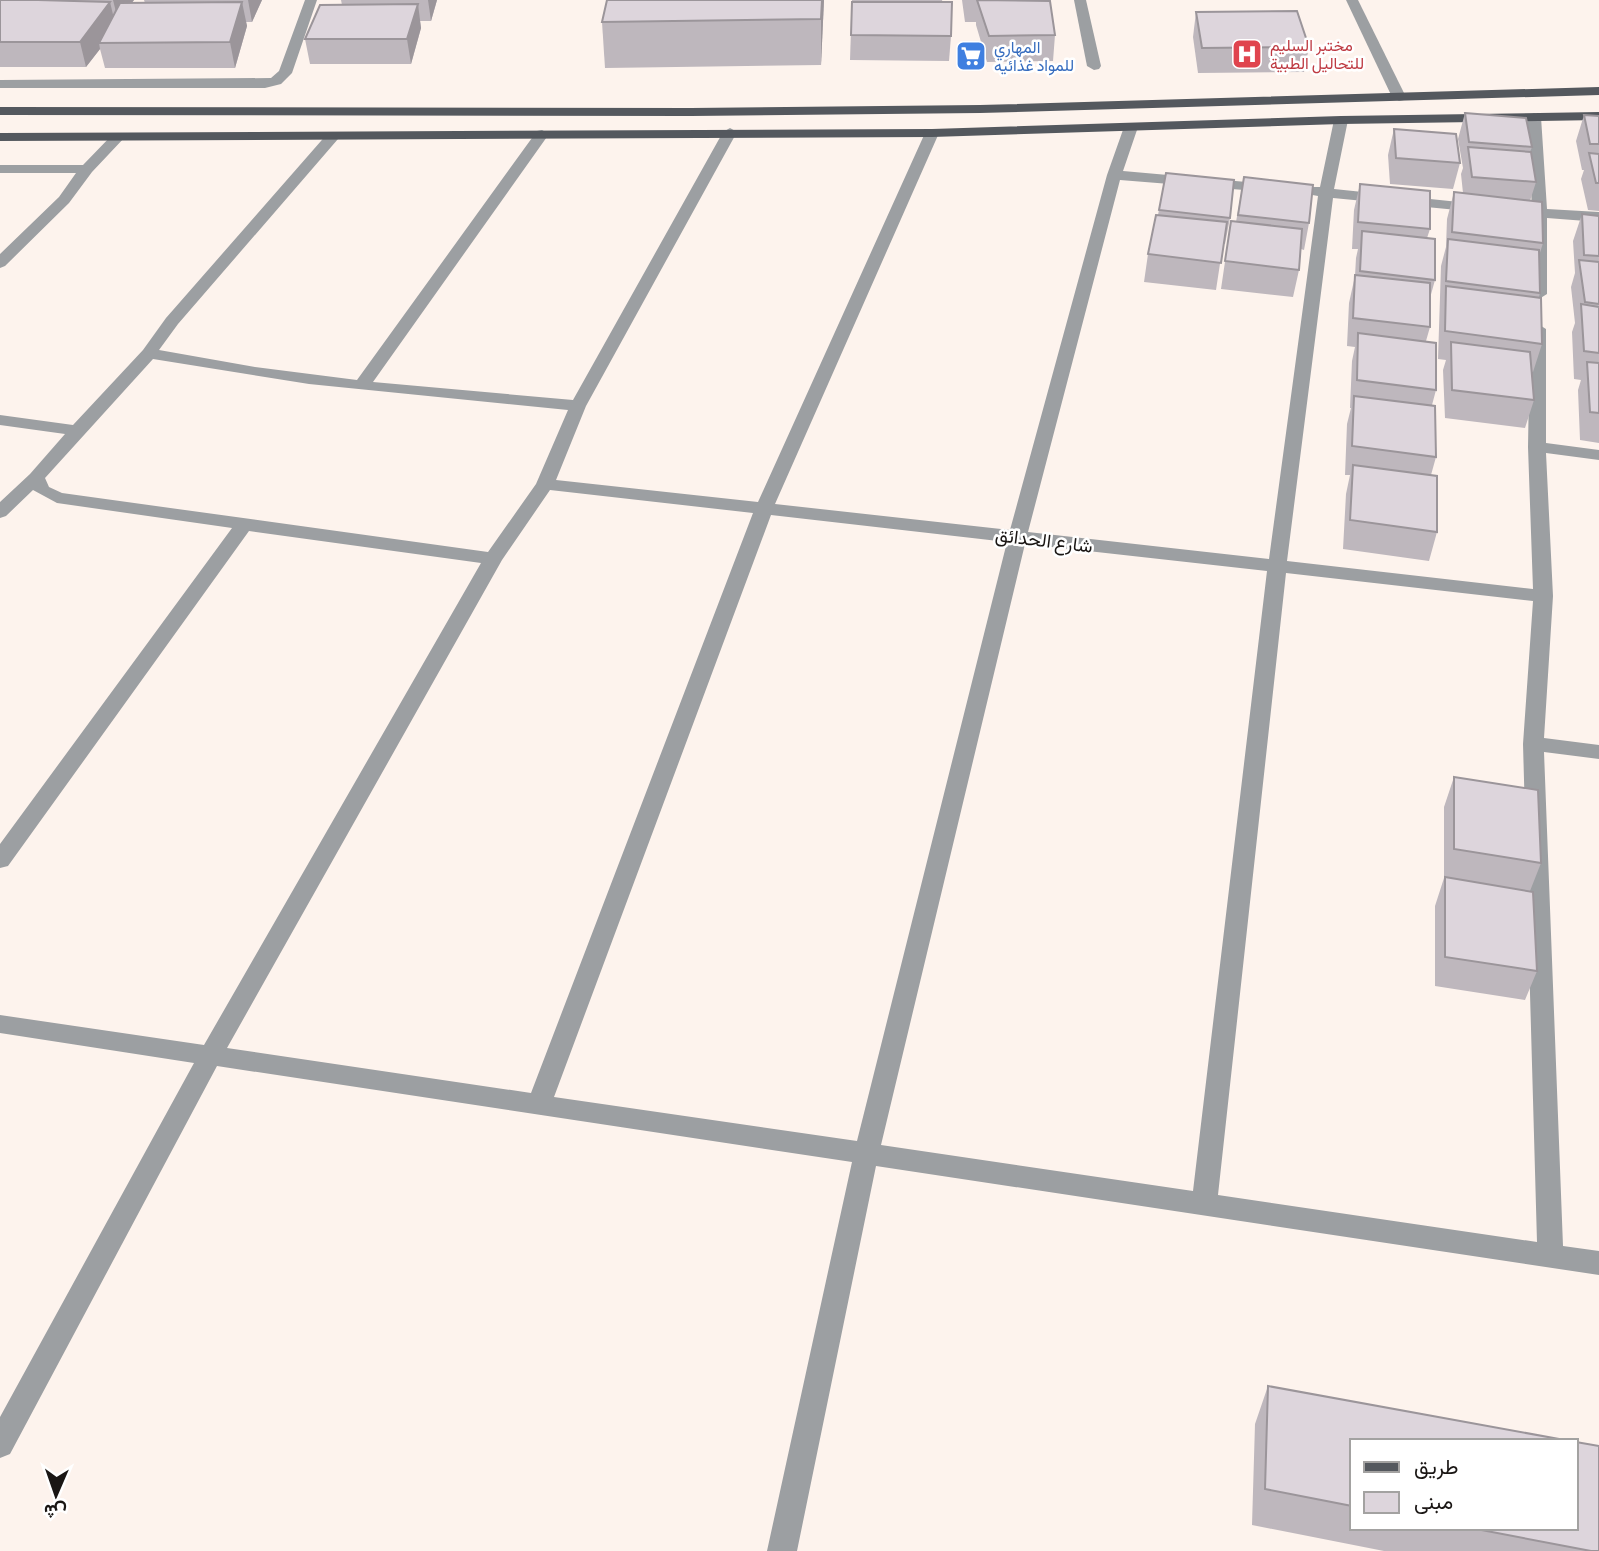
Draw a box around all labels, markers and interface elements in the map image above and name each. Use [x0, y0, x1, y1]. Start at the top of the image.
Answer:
place label: مختبر السليم للتحاليل الطبية [1270, 35, 1364, 74]
place label: المهاري للمواد غذائيه [994, 37, 1074, 76]
hospital icon: مختبر السليم للتحاليل الطبية [1230, 37, 1264, 71]
supermarket icon: المهاري للمواد غذائيه [954, 39, 988, 73]
street label: شارع الحدائق [994, 522, 1094, 559]
legend [1350, 1439, 1578, 1530]
text: طريق [1414, 1453, 1459, 1480]
north arrow [21, 1460, 91, 1530]
text: مبنى [1414, 1488, 1453, 1514]
text: ش [43, 1500, 67, 1524]

